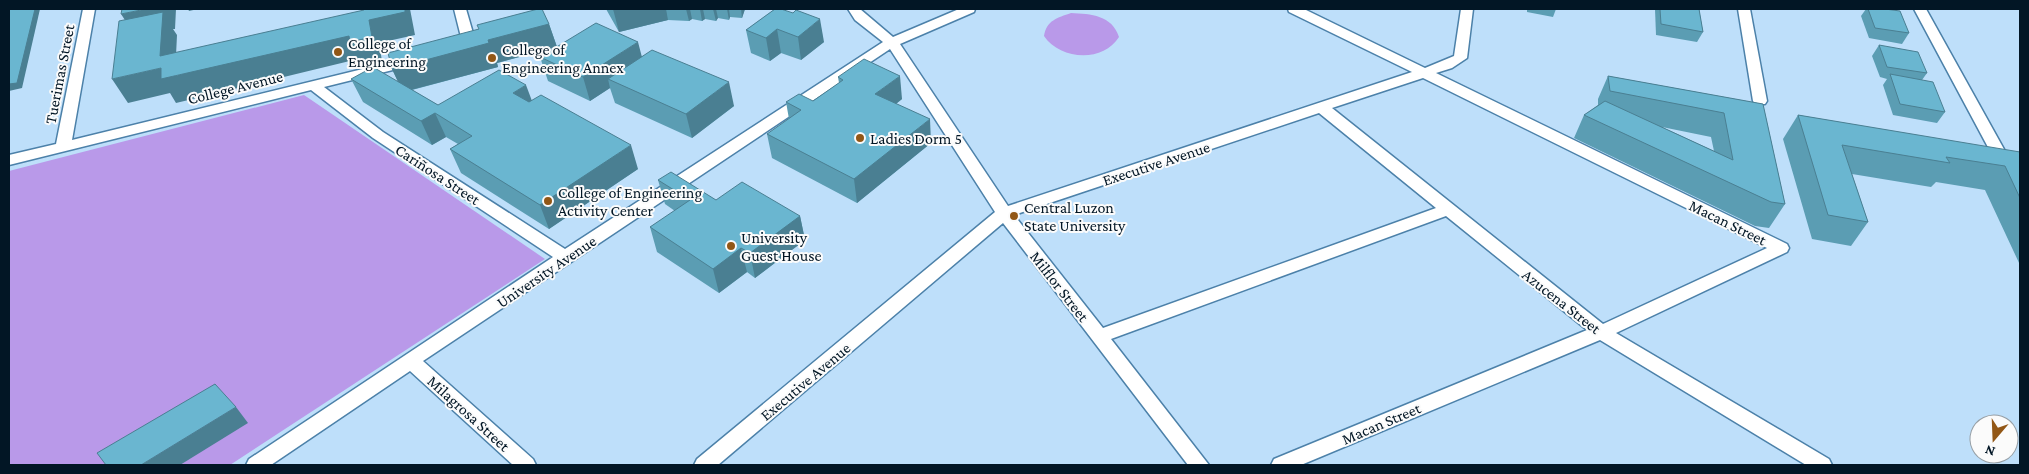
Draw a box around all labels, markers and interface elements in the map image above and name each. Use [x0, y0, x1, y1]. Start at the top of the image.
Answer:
street label: Tuerimas Street [42, 22, 78, 125]
place label: College of Engineering [348, 35, 426, 71]
place label: College of Engineering Annex [502, 41, 624, 77]
marker: College of Engineering [332, 46, 344, 58]
marker: College of Engineering Annex [486, 52, 498, 64]
street label: College Avenue [186, 67, 285, 109]
place label: Ladies Dorm 5 [870, 130, 962, 147]
marker: Ladies Dorm 5 [854, 132, 866, 144]
street label: Executive Avenue [1100, 138, 1212, 189]
street label: Cariñosa Street [392, 141, 484, 208]
place label: College of Engineering Activity Center [558, 184, 702, 220]
marker: College of Engineering Activity Center [542, 195, 554, 207]
street label: Macan Street [1686, 196, 1770, 249]
place label: Central Luzon State University [1024, 199, 1126, 235]
marker: Central Luzon State University [1008, 210, 1020, 222]
place label: University Guest House [741, 229, 821, 264]
street label: University Avenue [493, 232, 600, 312]
marker: University Guest House [725, 240, 737, 252]
street label: Milflor Street [1027, 248, 1093, 325]
street label: Azucena Street [1519, 266, 1605, 338]
street label: Executive Avenue [757, 339, 854, 424]
street label: Milagrosa Street [424, 372, 514, 456]
street label: Macan Street [1339, 399, 1424, 448]
north arrow [1969, 414, 2019, 464]
text: N [1982, 442, 1997, 460]

